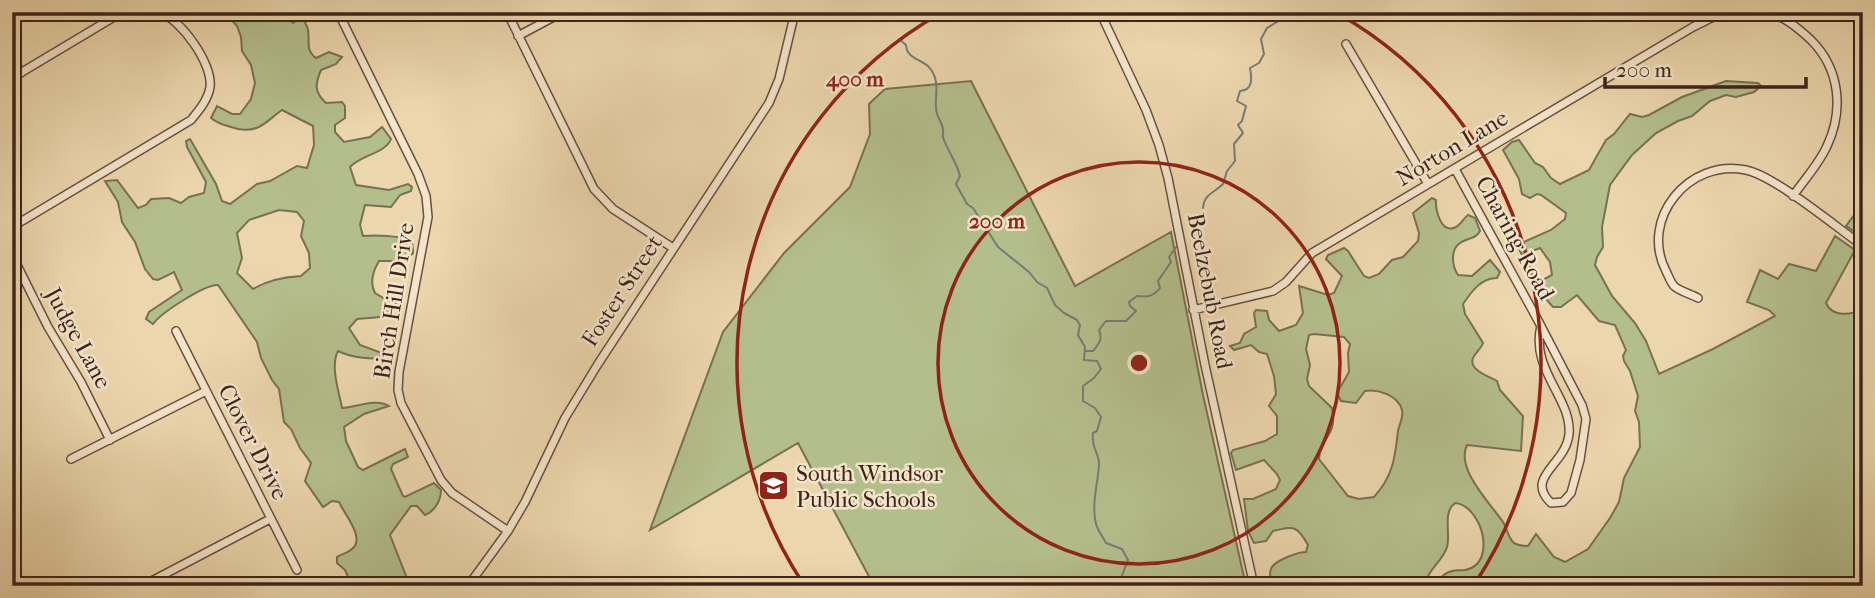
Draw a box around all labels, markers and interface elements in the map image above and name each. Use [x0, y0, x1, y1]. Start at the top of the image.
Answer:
scale bar [1605, 46, 1807, 90]
text: 200 m [1616, 58, 1672, 82]
text: 400 m [825, 67, 884, 92]
street label: Norton Lane [1391, 104, 1513, 192]
street label: Charing Road [1470, 171, 1560, 305]
text: 200 m [969, 209, 1026, 233]
street label: Beelzebub Road [1182, 211, 1238, 372]
street label: Birch Hill Drive [368, 221, 420, 381]
street label: Foster Street [576, 230, 668, 352]
street label: Judge Lane [38, 281, 117, 393]
centre of rings [1127, 351, 1151, 375]
street label: Clover Drive [212, 380, 294, 504]
place label: South Windsor Public Schools [796, 460, 943, 513]
school or university icon: South Windsor Public Schools [756, 469, 790, 503]

